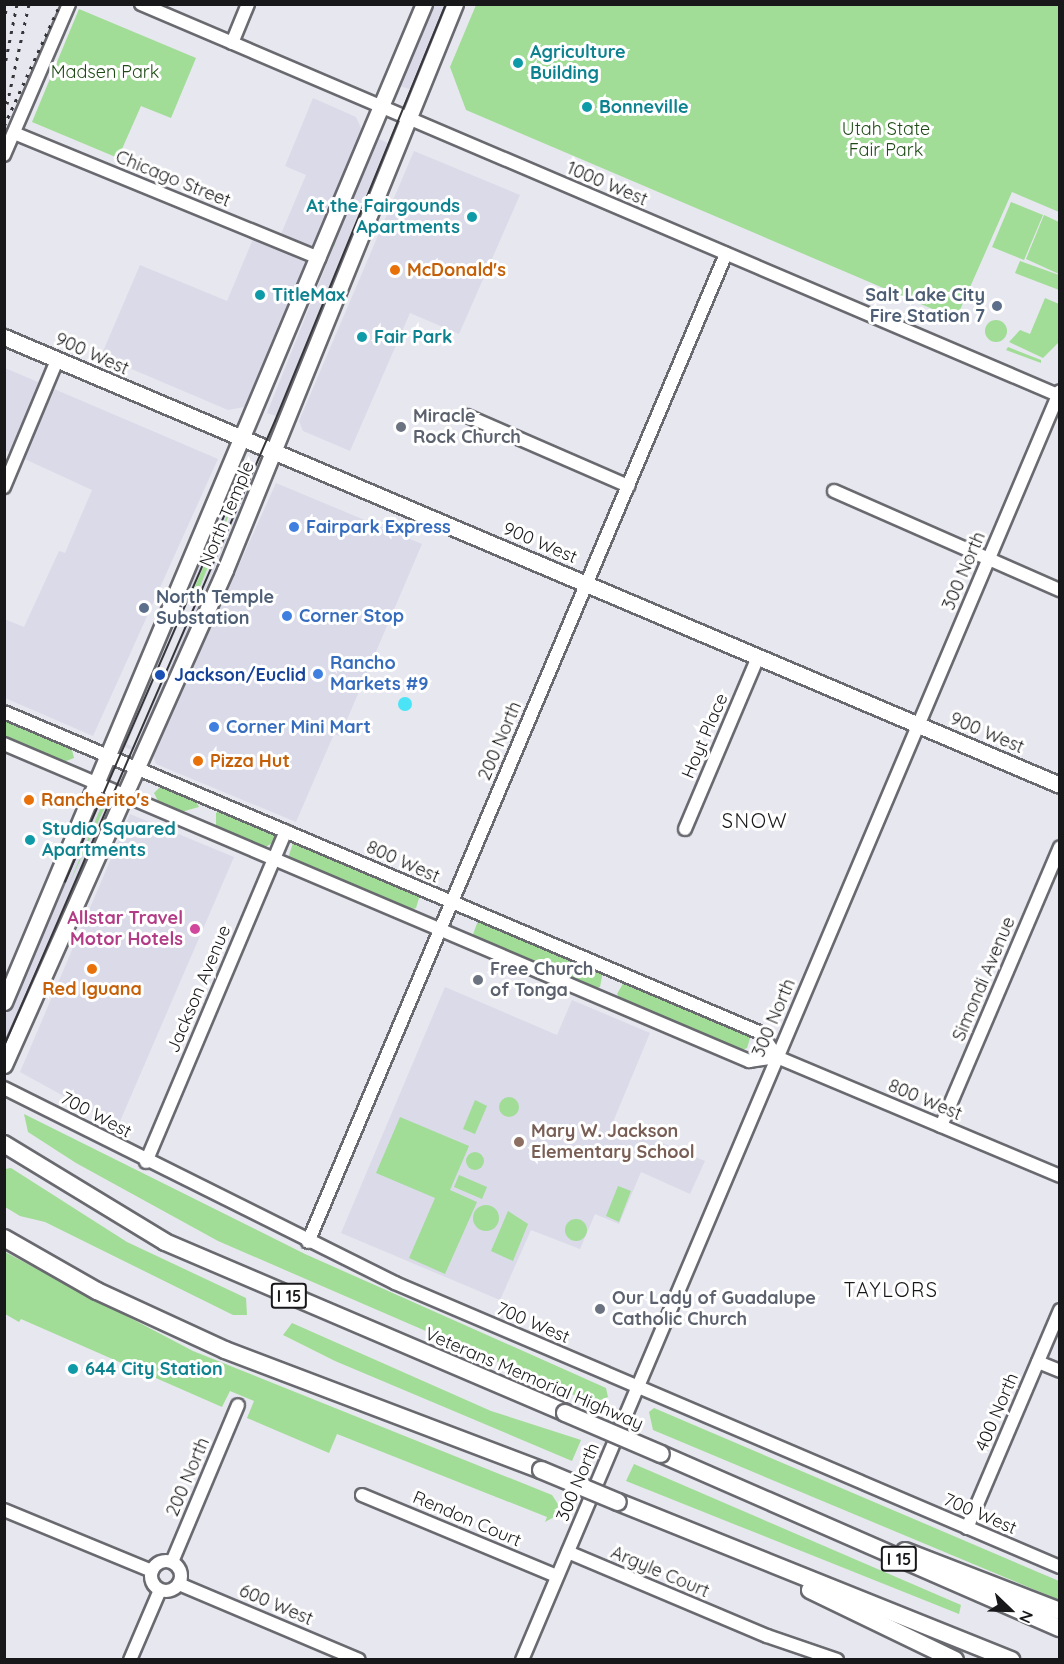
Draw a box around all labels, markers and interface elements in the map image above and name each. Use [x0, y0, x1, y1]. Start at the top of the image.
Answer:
place label: Agriculture Building [530, 42, 626, 84]
marker: Agriculture Building [511, 56, 525, 70]
park label: Madsen Park [51, 61, 159, 83]
place label: Bonneville [599, 96, 689, 118]
marker: Bonneville [580, 100, 594, 114]
park label: Utah State Fair Park [842, 119, 930, 162]
street label: Chicago Street [112, 146, 234, 212]
street label: 1000 West [563, 157, 651, 211]
place label: At the Fairgounds Apartments [306, 196, 460, 238]
marker: At the Fairgounds Apartments [465, 210, 479, 224]
place label: McDonald's [407, 259, 506, 281]
marker: McDonald's [388, 263, 402, 277]
place label: TitleMax [272, 284, 345, 306]
place label: Salt Lake City Fire Station 7 [865, 285, 985, 328]
marker: TitleMax [253, 288, 267, 302]
marker: Salt Lake City Fire Station 7 [990, 299, 1004, 313]
place label: Fair Park [374, 326, 452, 348]
street label: 900 West [52, 328, 132, 380]
marker: Fair Park [355, 330, 369, 344]
place label: Miracle Rock Church [413, 406, 521, 448]
marker: Miracle Rock Church [394, 420, 408, 434]
street label: North Temple [195, 458, 259, 570]
place label: Fairpark Express [306, 516, 451, 538]
street label: 900 West [500, 518, 580, 568]
marker: Fairpark Express [287, 520, 301, 534]
street label: 300 North [938, 529, 990, 613]
place label: North Temple Substation [156, 587, 274, 630]
marker: North Temple Substation [137, 601, 151, 615]
place label: Corner Stop [299, 605, 404, 627]
marker: Corner Stop [280, 609, 294, 623]
place label: Rancho Markets #9 [330, 653, 428, 696]
place label: Jackson/Euclid [174, 664, 306, 686]
marker: Jackson/Euclid [151, 666, 169, 684]
marker: Rancho Markets #9 [311, 667, 325, 681]
street label: Hoyt Place [677, 690, 733, 782]
street label: 200 North [474, 698, 526, 784]
street label: 900 West [947, 708, 1027, 758]
place label: Corner Mini Mart [226, 716, 371, 738]
marker: Corner Mini Mart [207, 720, 221, 734]
place label: Pizza Hut [210, 750, 290, 772]
marker: Pizza Hut [191, 754, 205, 768]
place label: Rancherito's [41, 789, 149, 811]
marker: Rancherito's [22, 793, 36, 807]
district label: SNOW [722, 808, 788, 832]
place label: Studio Squared Apartments [42, 819, 176, 862]
marker: Studio Squared Apartments [23, 833, 37, 847]
street label: 800 West [363, 836, 443, 888]
place label: Allstar Travel Motor Hotels [67, 908, 183, 950]
street label: Simondi Avenue [948, 914, 1020, 1044]
street label: Jackson Avenue [162, 922, 236, 1056]
marker: Allstar Travel Motor Hotels [188, 922, 202, 936]
place label: Free Church of Tonga [490, 959, 593, 1002]
marker: Red Iguana [85, 962, 99, 976]
marker: Free Church of Tonga [471, 973, 485, 987]
street label: 300 North [748, 976, 800, 1060]
place label: Red Iguana [42, 978, 142, 1000]
street label: 800 West [885, 1075, 965, 1125]
street label: 700 West [57, 1087, 135, 1143]
place label: Mary W. Jackson Elementary School [531, 1121, 695, 1164]
marker: Mary W. Jackson Elementary School [512, 1135, 526, 1149]
district label: TAYLORS [843, 1277, 939, 1301]
road number: I 15 [270, 1283, 308, 1309]
place label: Our Lady of Guadalupe Catholic Church [612, 1288, 816, 1330]
street label: 700 West [493, 1298, 573, 1348]
marker: Our Lady of Guadalupe Catholic Church [593, 1302, 607, 1316]
street label: Veterans Memorial Highway [421, 1323, 647, 1435]
place label: 644 City Station [85, 1358, 223, 1380]
marker: 644 City Station [66, 1362, 80, 1376]
street label: 400 North [971, 1370, 1023, 1454]
street label: 200 North [162, 1434, 214, 1520]
street label: 300 North [552, 1440, 604, 1524]
street label: Rendon Court [410, 1486, 524, 1552]
street label: 700 West [940, 1489, 1020, 1539]
street label: Argyle Court [608, 1542, 712, 1602]
road number: I 15 [880, 1546, 918, 1572]
street label: 600 West [236, 1580, 316, 1630]
north arrow [980, 1580, 1040, 1640]
text: N [1015, 1608, 1038, 1626]

